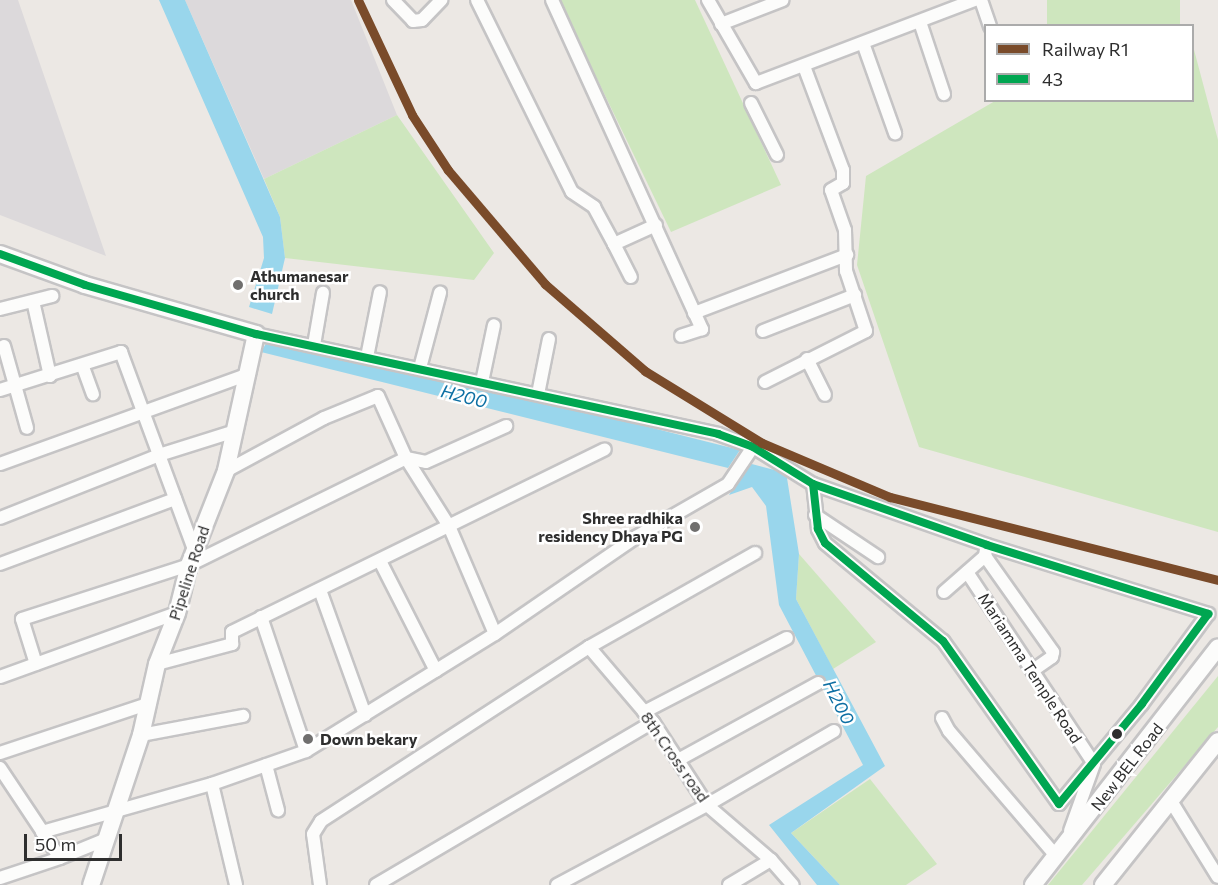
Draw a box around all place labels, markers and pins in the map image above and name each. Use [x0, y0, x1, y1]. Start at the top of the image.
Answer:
place label: Athumanesar church [250, 266, 349, 304]
marker: Athumanesar church [231, 278, 245, 292]
place label: Shree radhika residency Dhaya PG [538, 508, 683, 546]
marker: Shree radhika residency Dhaya PG [688, 520, 702, 534]
unlabelled marker [1111, 728, 1123, 740]
place label: Down bekary [320, 729, 417, 749]
marker: Down bekary [301, 732, 315, 746]

